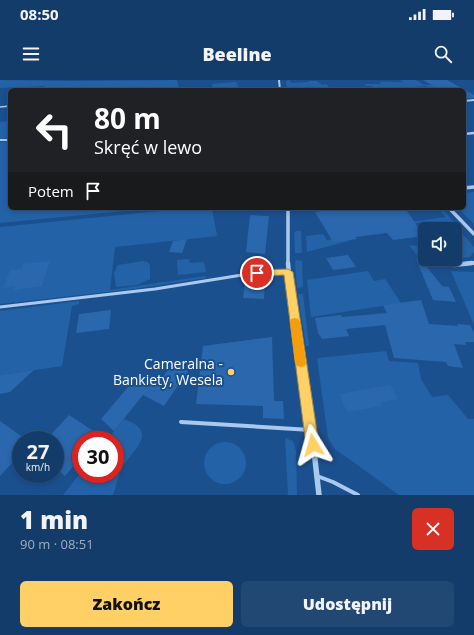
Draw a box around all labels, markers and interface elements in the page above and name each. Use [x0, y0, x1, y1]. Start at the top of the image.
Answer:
text: 08:50 [20, 4, 59, 24]
text: Beeline [202, 42, 272, 66]
icon: menu [20, 43, 42, 65]
icon: search [432, 43, 454, 65]
text: 80 m [94, 99, 161, 137]
icon: left [28, 104, 80, 156]
text: Skręć w lewo [94, 135, 202, 159]
icon: arrive [82, 180, 104, 202]
text: Potem [28, 181, 74, 201]
map controls [418, 222, 462, 266]
button: sound [418, 222, 462, 266]
pin [240, 256, 274, 290]
icon: arrive [246, 262, 268, 284]
place label: Cameralna - Bankiety, Wesela [113, 354, 223, 389]
marker: Cameralna - Bankiety, Wesela [226, 367, 236, 377]
position arrow [292, 424, 334, 466]
speed limit sign: 30 [72, 431, 124, 483]
text: 27 [27, 438, 49, 465]
text: km/h [26, 460, 50, 474]
text: 1 min [20, 503, 88, 536]
button: close [412, 508, 454, 550]
text: 90 m · 08:51 [20, 535, 94, 553]
button: Zakończ [20, 581, 233, 627]
button: Udostępnij [241, 581, 454, 627]

